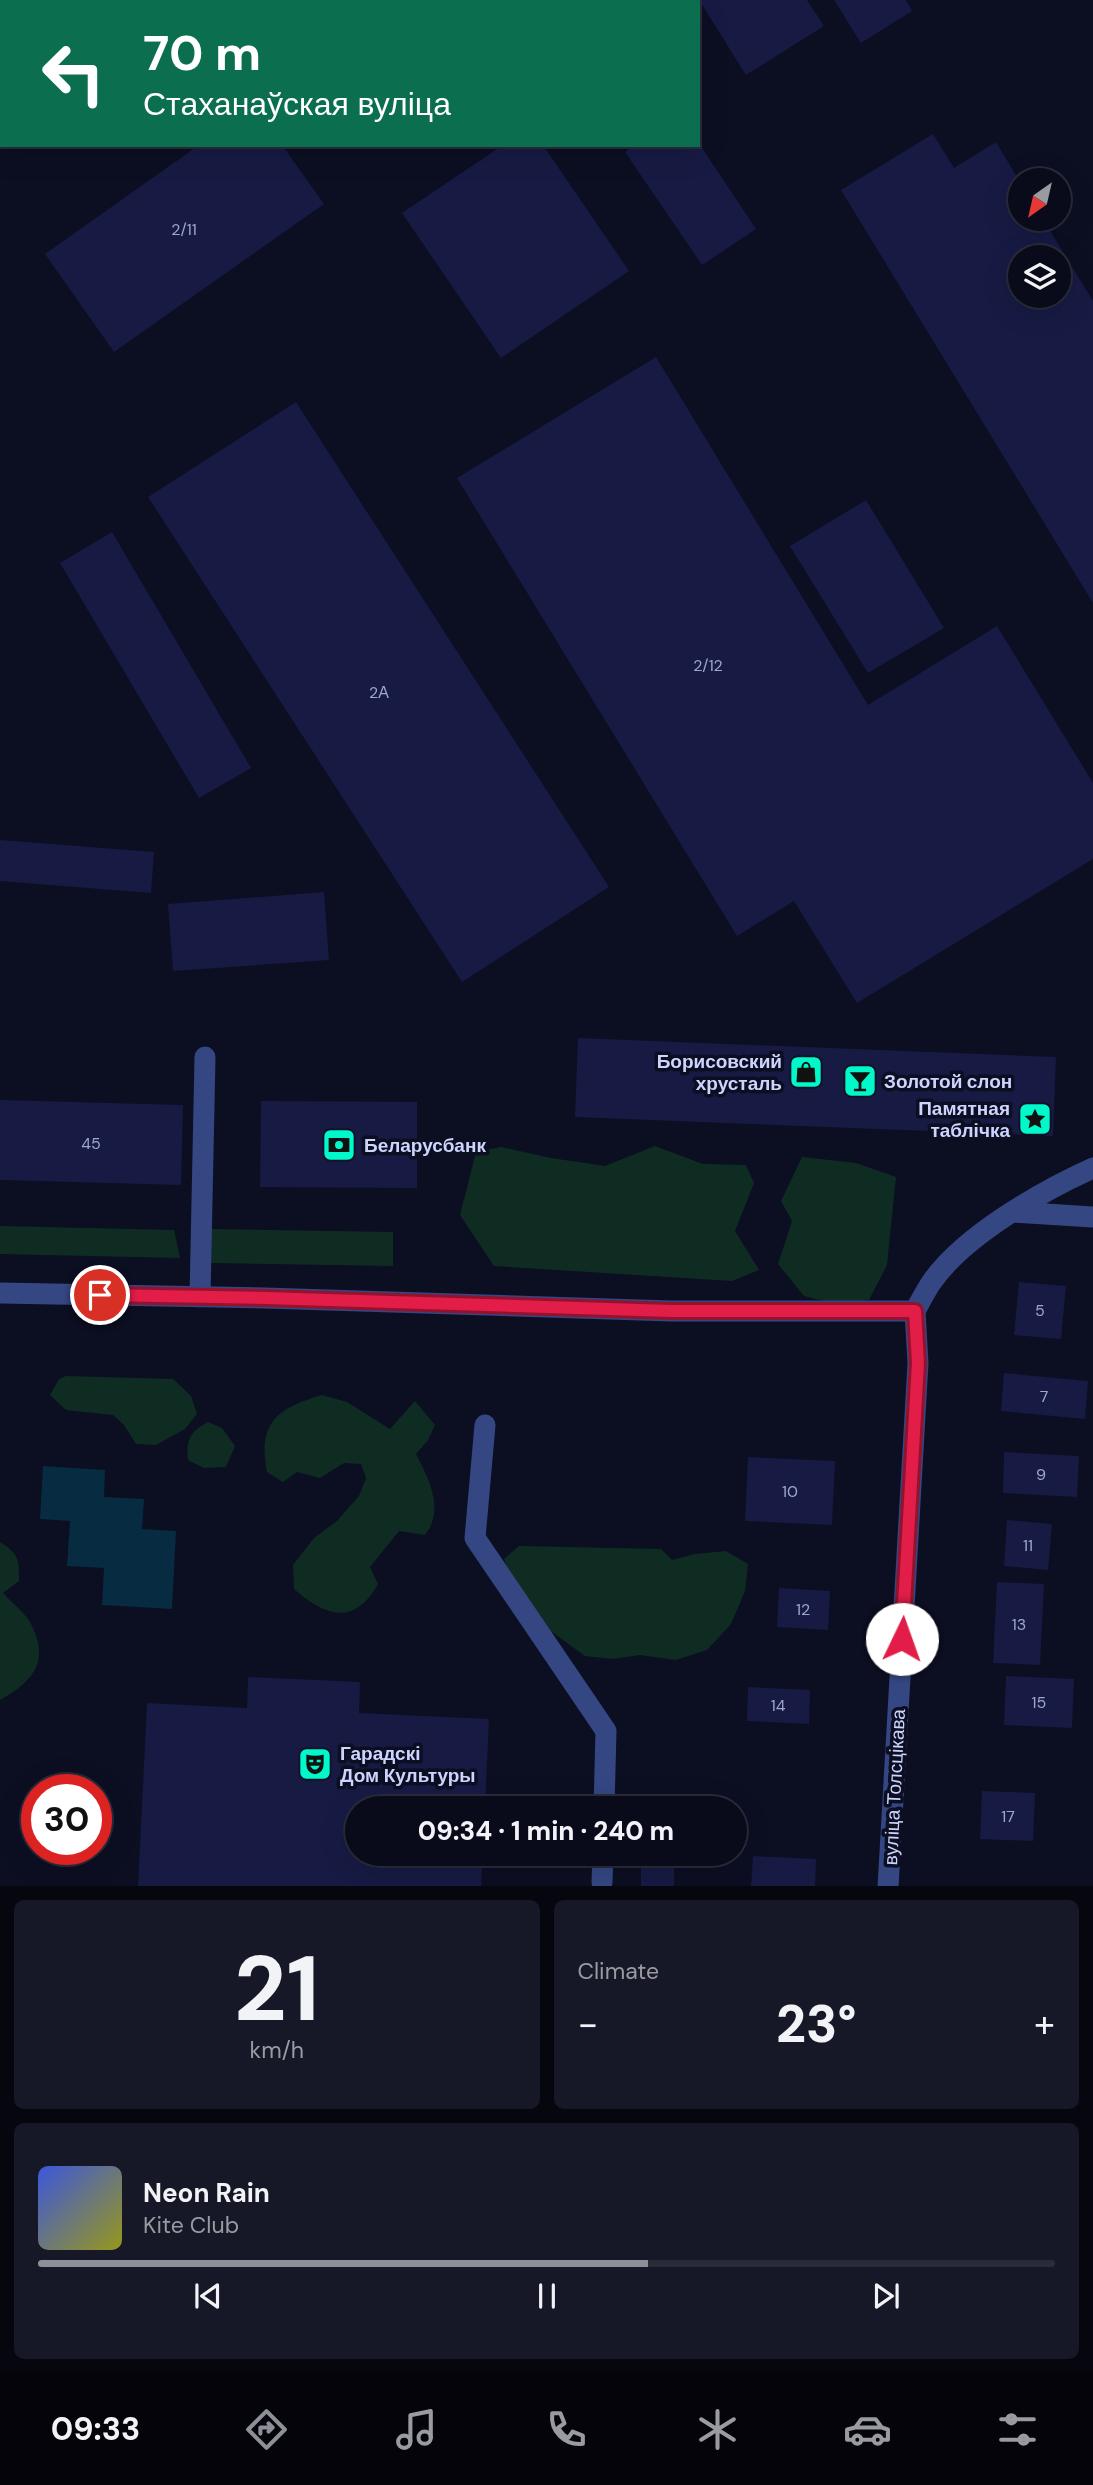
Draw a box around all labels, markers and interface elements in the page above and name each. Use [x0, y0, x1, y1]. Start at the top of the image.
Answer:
text: 70 m [143, 21, 261, 85]
icon: left [28, 28, 119, 119]
text: Стаханаўская вуліца [143, 83, 451, 125]
north arrow [1008, 168, 1071, 231]
map controls [1008, 168, 1071, 308]
house number: 2/11 [171, 219, 197, 240]
button: layers [1008, 245, 1071, 308]
house number: 2/12 [693, 655, 723, 676]
house number: 2А [369, 682, 389, 703]
place label: Борисовский хрусталь [657, 1049, 782, 1096]
shop icon: Борисовский хрусталь [787, 1053, 825, 1091]
bar icon: Золотой слон [841, 1062, 879, 1100]
place label: Золотой слон [884, 1069, 1012, 1094]
place label: Памятная таблічка [918, 1096, 1010, 1143]
place icon: Памятная таблічка [1016, 1100, 1054, 1138]
bank icon: Беларусбанк [320, 1126, 358, 1164]
house number: 45 [81, 1133, 101, 1154]
place label: Беларусбанк [364, 1133, 486, 1158]
pin [70, 1265, 130, 1325]
icon: arrive [81, 1276, 119, 1314]
house number: 5 [1035, 1300, 1045, 1321]
house number: 7 [1040, 1386, 1048, 1407]
house number: 9 [1036, 1464, 1046, 1485]
house number: 10 [782, 1481, 798, 1502]
house number: 11 [1023, 1535, 1033, 1556]
house number: 12 [796, 1599, 810, 1620]
position arrow [865, 1602, 939, 1676]
house number: 13 [1012, 1614, 1026, 1635]
house number: 15 [1032, 1692, 1046, 1713]
house number: 14 [771, 1695, 786, 1716]
street label: вуліца Толсцікава [878, 1708, 911, 1866]
place label: Гарадскі Дом Культуры [340, 1741, 476, 1788]
theatre icon: Гарадскі Дом Культуры [296, 1745, 334, 1783]
speed limit sign: 30 [21, 1774, 112, 1865]
house number: 17 [1001, 1806, 1015, 1827]
text: 09:34 · 1 min · 240 m [418, 1814, 674, 1848]
text: 21 [234, 1930, 320, 2048]
text: Climate [578, 1956, 659, 1986]
text: 23° [776, 1990, 856, 2058]
text: − [578, 1999, 598, 2049]
text: + [1034, 1999, 1055, 2049]
text: km/h [250, 2035, 304, 2065]
text: Neon Rain [143, 2176, 270, 2210]
text: Kite Club [143, 2210, 239, 2240]
icon: previous [189, 2277, 227, 2315]
icon: pause [528, 2277, 566, 2315]
icon: next [867, 2277, 905, 2315]
icon: directions [242, 2405, 291, 2454]
icon: music [392, 2405, 441, 2454]
icon: phone [542, 2405, 591, 2454]
icon: climate [693, 2405, 742, 2454]
icon: car [843, 2405, 892, 2454]
icon: filters [993, 2405, 1042, 2454]
text: 09:33 [51, 2408, 140, 2450]

